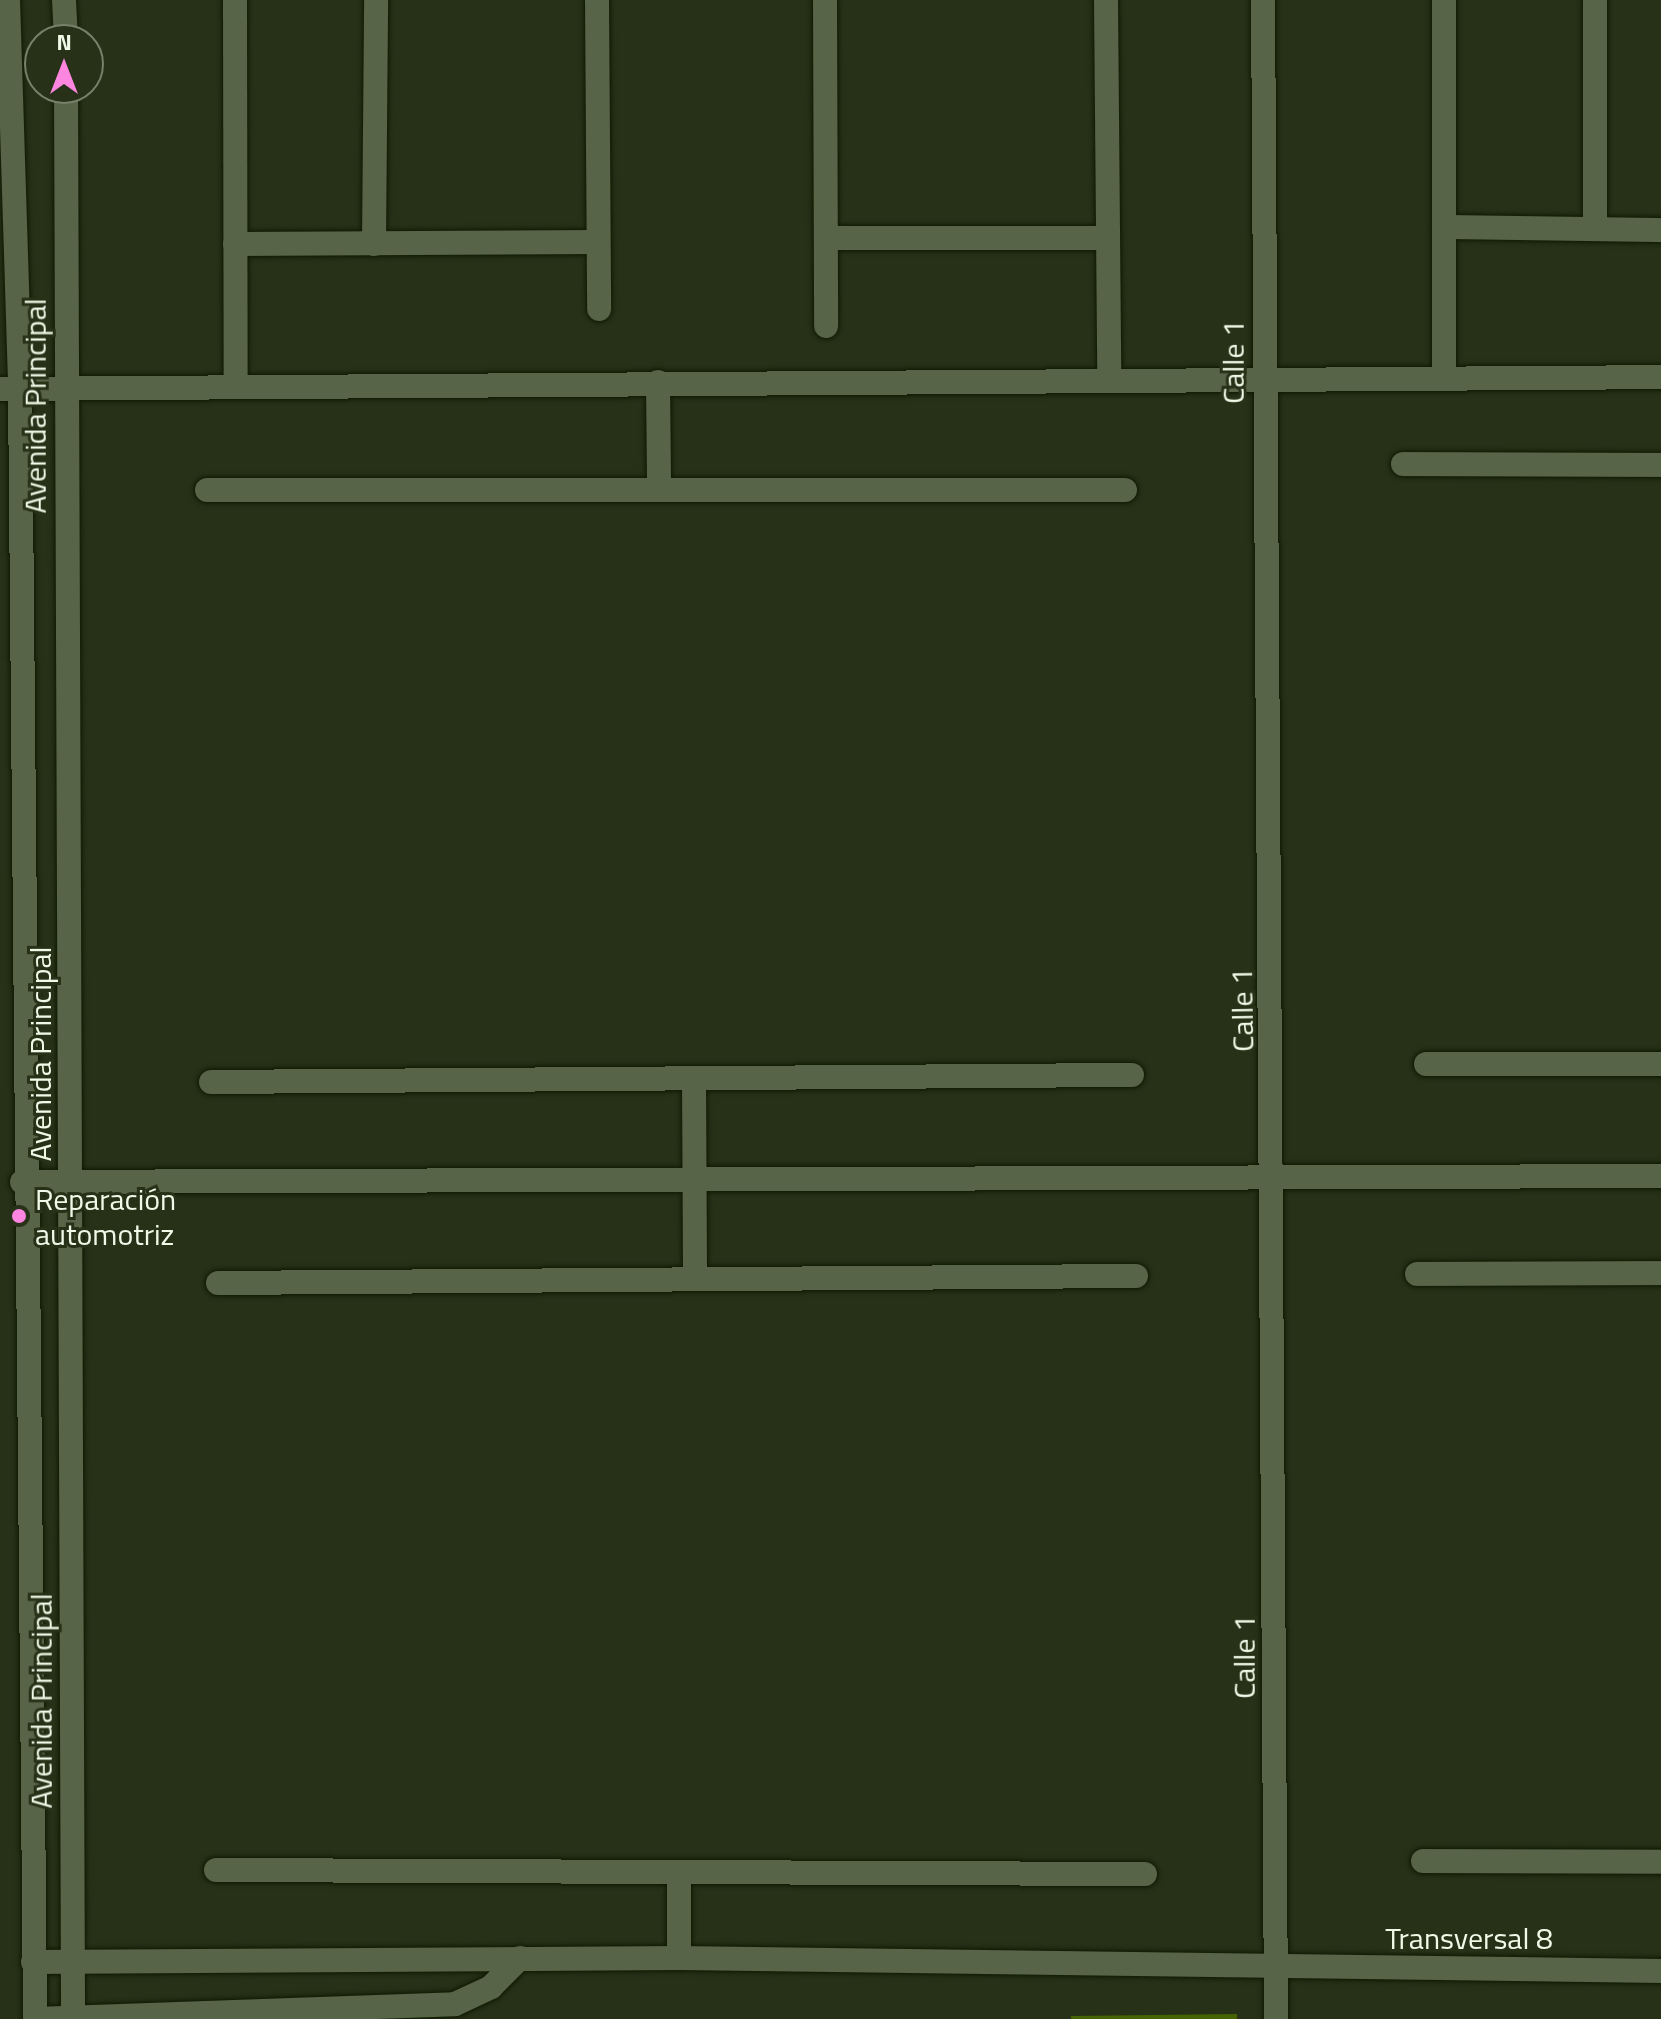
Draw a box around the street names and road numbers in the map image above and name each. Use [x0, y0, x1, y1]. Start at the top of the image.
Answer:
street label: Avenida Principal [17, 298, 53, 514]
street label: Calle 1 [1215, 320, 1251, 404]
street label: Avenida Principal [22, 946, 58, 1162]
street label: Calle 1 [1223, 968, 1261, 1052]
street label: Avenida Principal [23, 1593, 59, 1809]
street label: Calle 1 [1226, 1615, 1262, 1699]
street label: Transversal 8 [1385, 1920, 1553, 1956]

